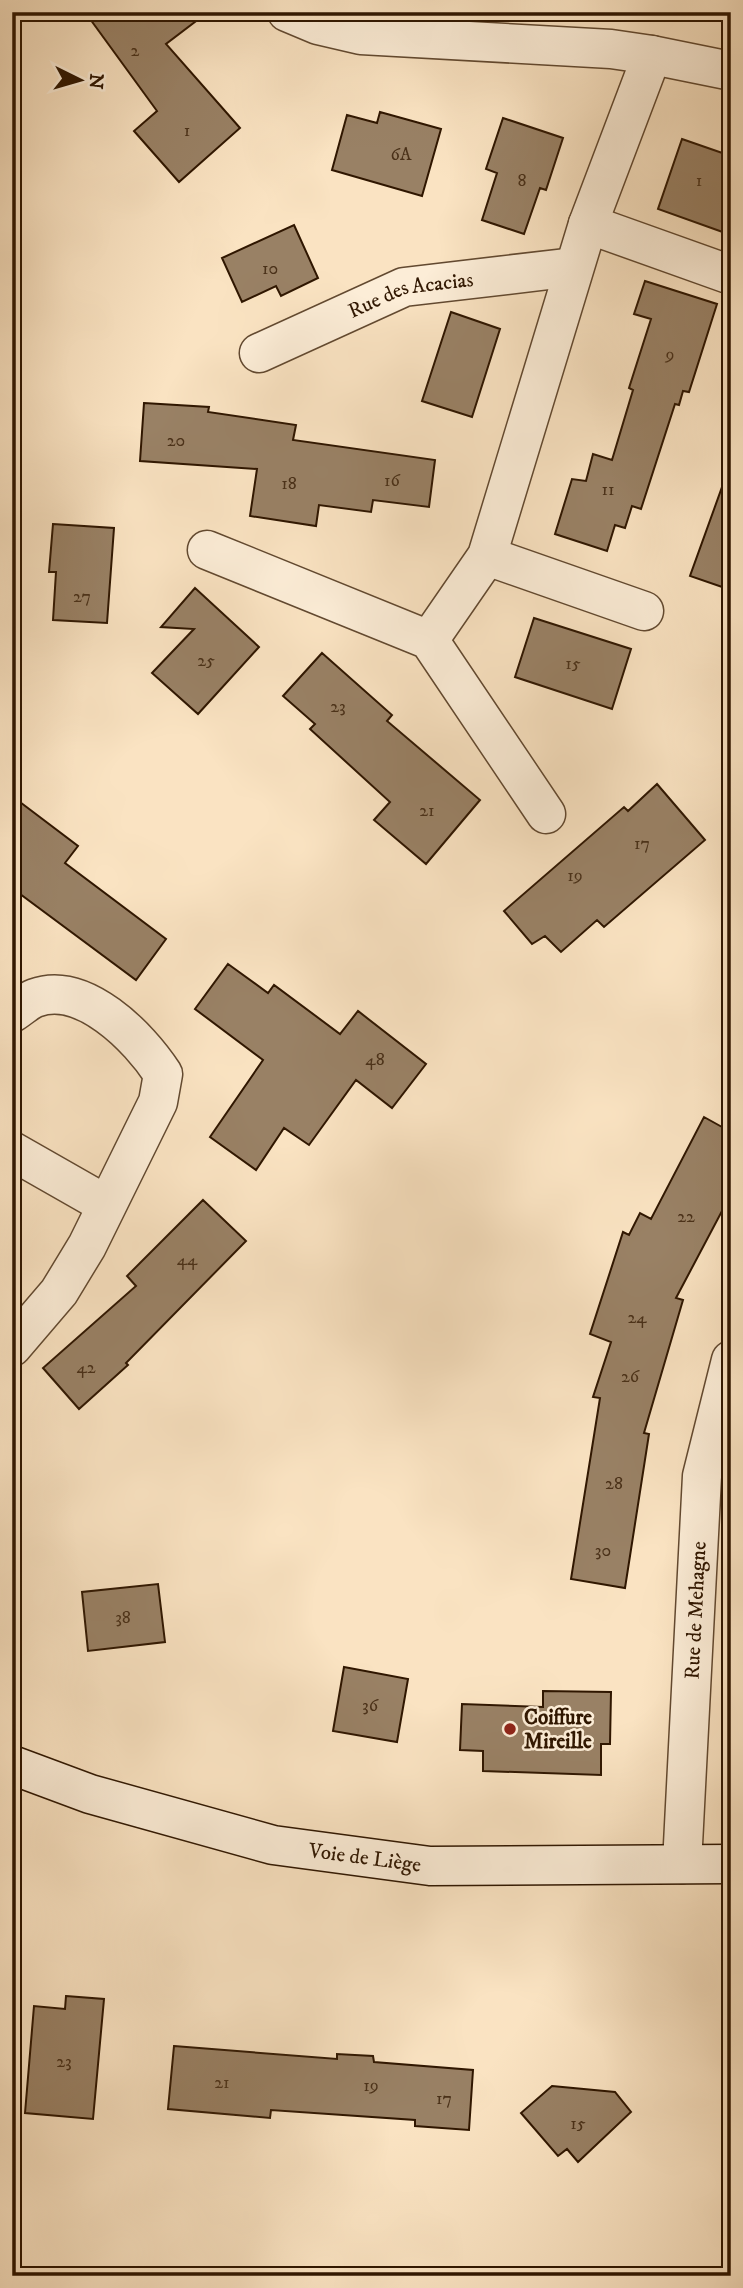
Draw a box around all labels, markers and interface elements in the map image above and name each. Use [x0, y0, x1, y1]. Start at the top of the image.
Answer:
house number: 2 [131, 40, 140, 62]
north arrow [46, 46, 116, 116]
text: N [83, 73, 108, 91]
house number: 1 [184, 120, 190, 142]
house number: 6A [391, 144, 412, 166]
house number: 8 [517, 170, 527, 192]
house number: 1 [696, 170, 702, 192]
house number: 10 [262, 258, 278, 280]
street label: Rue des Acacias [344, 267, 475, 325]
house number: 9 [665, 344, 674, 366]
house number: 20 [167, 430, 185, 452]
house number: 16 [384, 470, 401, 492]
house number: 18 [281, 473, 297, 495]
house number: 11 [601, 479, 615, 501]
house number: 27 [73, 586, 91, 608]
house number: 25 [197, 650, 215, 672]
house number: 15 [565, 653, 581, 675]
house number: 23 [330, 696, 346, 718]
house number: 21 [419, 800, 435, 822]
house number: 17 [634, 833, 650, 855]
house number: 19 [567, 865, 583, 887]
house number: 48 [365, 1049, 385, 1071]
house number: 22 [677, 1206, 695, 1228]
house number: 44 [177, 1249, 198, 1271]
house number: 24 [627, 1307, 647, 1329]
house number: 42 [76, 1357, 96, 1379]
house number: 26 [621, 1366, 640, 1388]
house number: 28 [605, 1473, 623, 1495]
house number: 30 [595, 1540, 611, 1562]
street label: Rue de Mehagne [680, 1540, 713, 1680]
house number: 38 [115, 1607, 131, 1629]
house number: 36 [362, 1695, 379, 1717]
place label: Coiffure Mireille [524, 1705, 592, 1755]
marker: Coiffure Mireille [502, 1721, 518, 1737]
street label: Voie de Liège [306, 1838, 423, 1879]
house number: 23 [56, 2051, 72, 2073]
house number: 21 [214, 2072, 230, 2094]
house number: 19 [363, 2075, 379, 2097]
house number: 17 [436, 2088, 452, 2110]
house number: 15 [570, 2113, 586, 2135]

